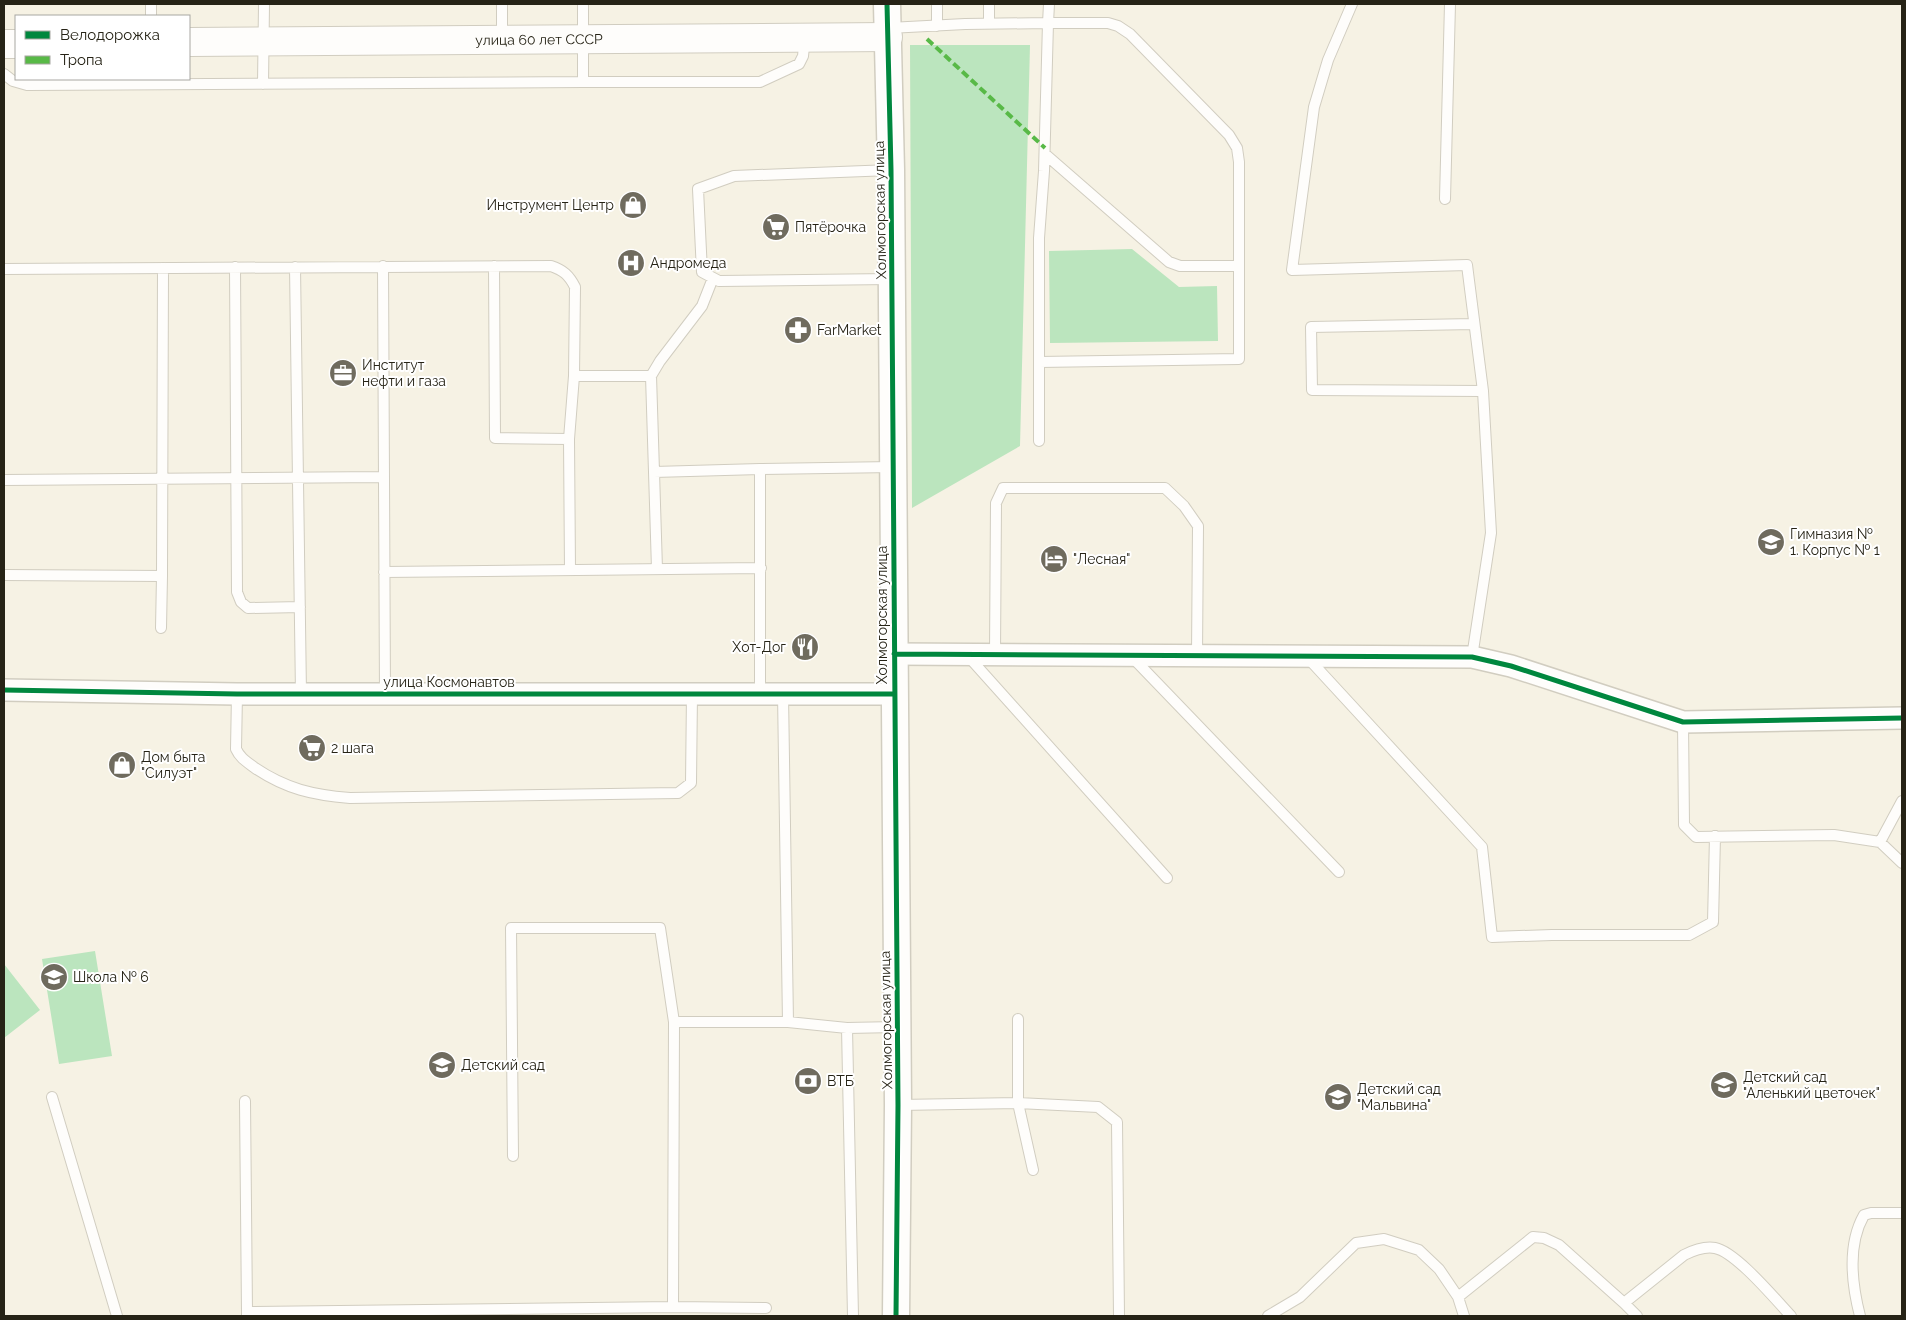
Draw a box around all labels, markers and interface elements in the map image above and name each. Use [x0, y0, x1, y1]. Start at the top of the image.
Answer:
legend [15, 15, 190, 80]
text: Велодорожка [60, 26, 160, 44]
street label: улица 60 лет СССР [475, 31, 603, 48]
text: Тропа [60, 51, 103, 69]
street label: Холмогорская улица [871, 141, 889, 279]
shop icon: Инструмент Центр [618, 190, 648, 220]
place label: Инструмент Центр [486, 197, 614, 213]
supermarket icon: Пятёрочка [761, 212, 791, 242]
place label: Пятёрочка [795, 219, 866, 235]
hospital icon: Андромеда [616, 248, 646, 278]
place label: Андромеда [650, 255, 727, 271]
pharmacy icon: FarMarket [783, 315, 813, 345]
place label: FarMarket [817, 322, 882, 338]
place label: Институт нефти и газа [362, 357, 446, 389]
office icon: Институт нефти и газа [328, 358, 358, 388]
place label: Гимназия № 1. Корпус № 1 [1790, 526, 1880, 558]
school or university icon: Гимназия № 1. Корпус № 1 [1756, 527, 1786, 557]
hotel icon: "Лесная" [1039, 544, 1069, 574]
street label: Холмогорская улица [874, 546, 890, 684]
place label: "Лесная" [1073, 551, 1130, 567]
restaurant icon: Хот-Дог [790, 632, 820, 662]
place label: Хот-Дог [732, 639, 786, 655]
street label: улица Космонавтов [383, 674, 515, 690]
supermarket icon: 2 шага [297, 733, 327, 763]
place label: 2 шага [331, 740, 374, 756]
place label: Дом быта "Силуэт" [141, 749, 205, 781]
shop icon: Дом быта "Силуэт" [107, 750, 137, 780]
street label: Холмогорская улица [877, 951, 895, 1089]
school or university icon: Школа № 6 [39, 962, 69, 992]
place label: Школа № 6 [73, 969, 149, 985]
school or university icon: Детский сад [427, 1050, 457, 1080]
place label: Детский сад [461, 1057, 545, 1073]
bank icon: ВТБ [793, 1066, 823, 1096]
place label: Детский сад "Аленький цветочек" [1743, 1069, 1880, 1101]
school or university icon: Детский сад "Аленький цветочек" [1709, 1070, 1739, 1100]
place label: ВТБ [827, 1073, 854, 1089]
place label: Детский сад "Мальвина" [1357, 1081, 1441, 1113]
school or university icon: Детский сад "Мальвина" [1323, 1082, 1353, 1112]

